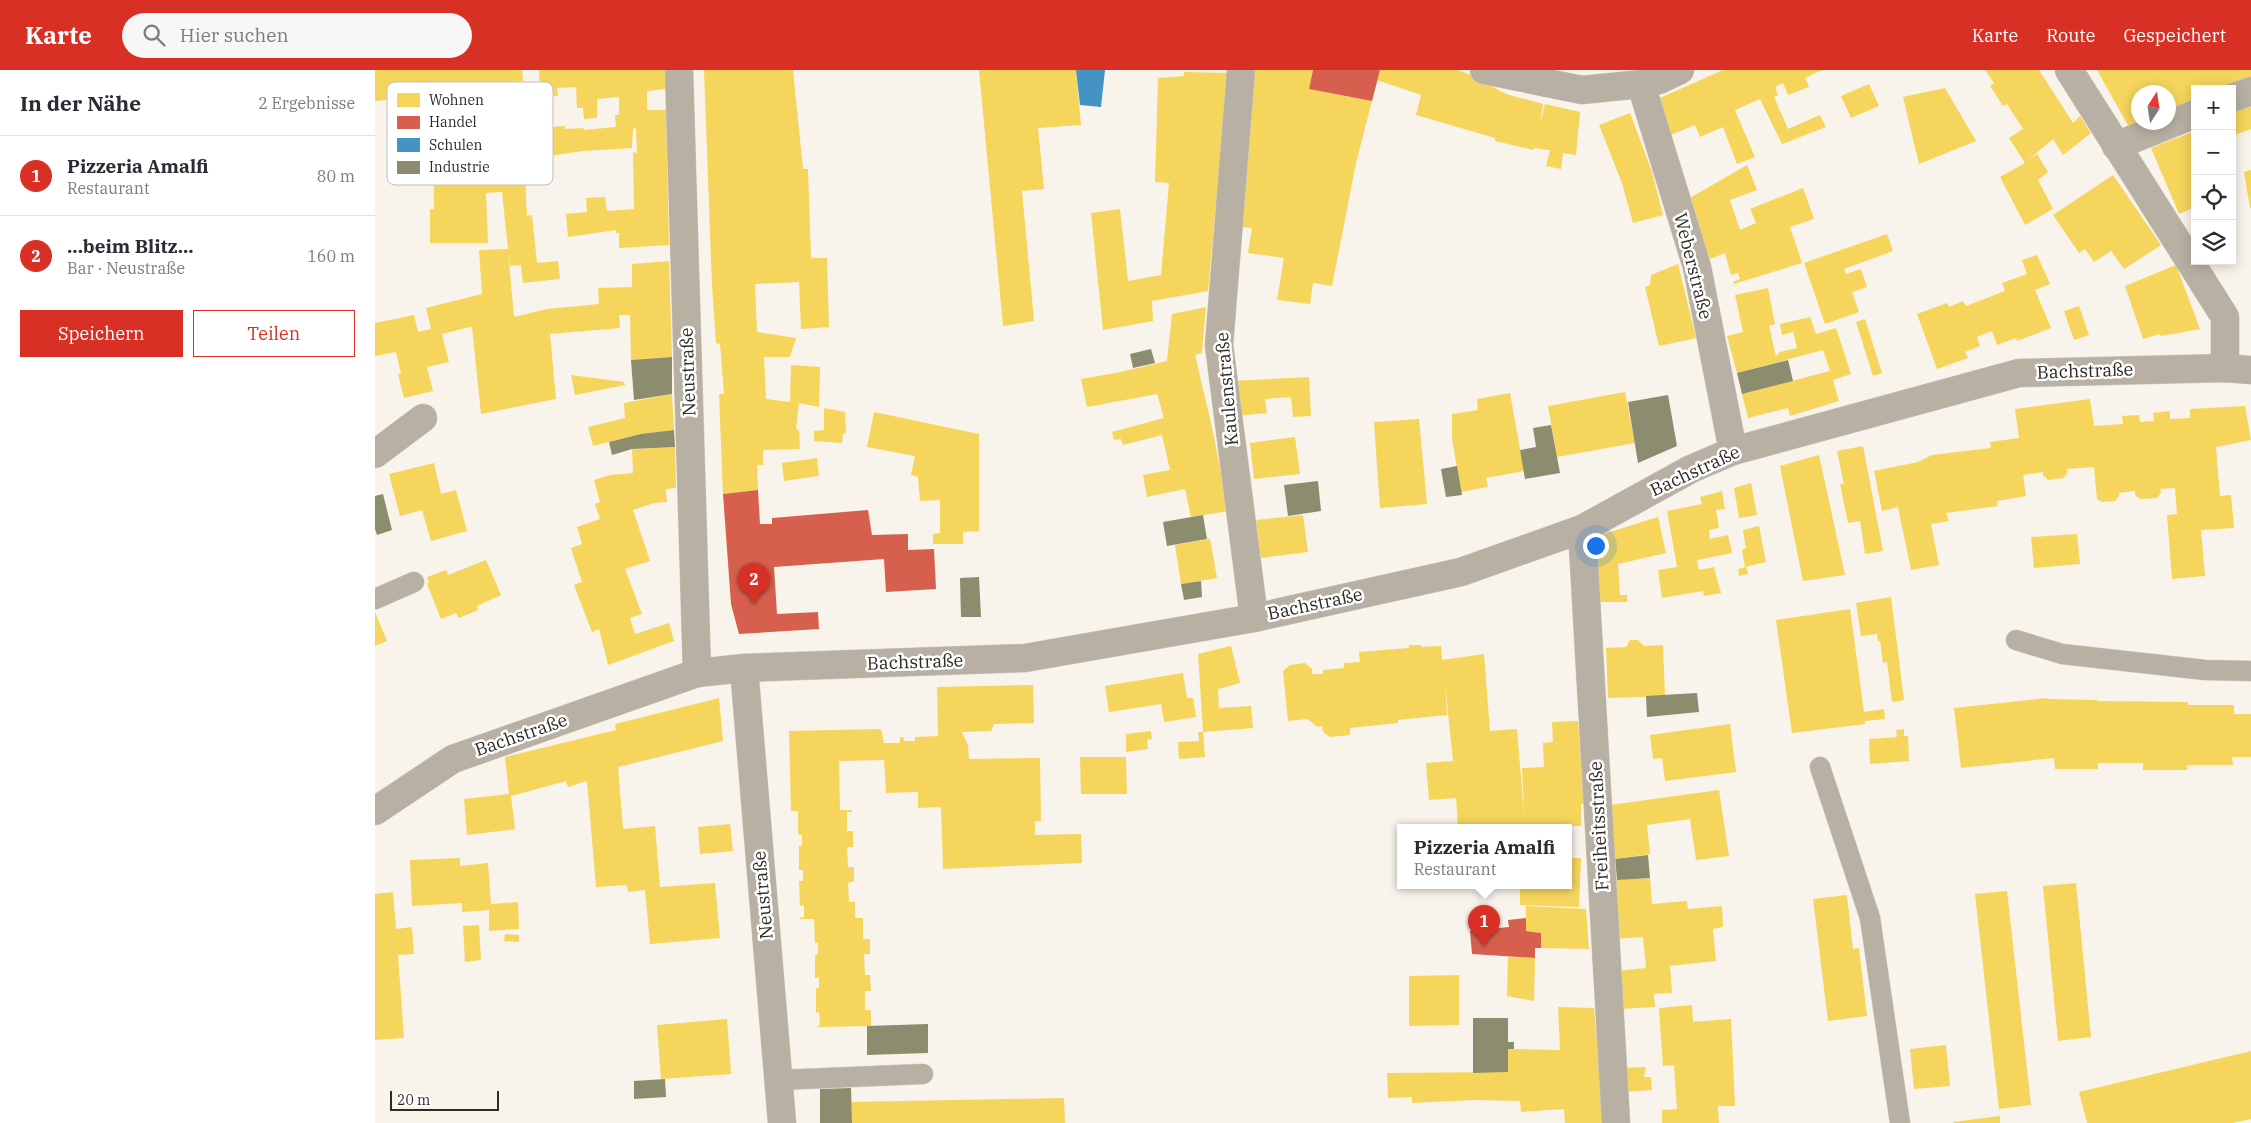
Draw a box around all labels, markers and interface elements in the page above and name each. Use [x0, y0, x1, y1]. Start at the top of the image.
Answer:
search box [122, 13, 472, 58]
text: Karte [25, 19, 92, 51]
icon: search [140, 21, 168, 49]
text: Hier suchen [180, 23, 289, 47]
text: Karte [1972, 24, 2018, 47]
text: Route [2046, 24, 2095, 47]
text: Gespeichert [2123, 24, 2226, 47]
legend [387, 82, 553, 185]
north arrow [2131, 85, 2176, 130]
map controls [2191, 85, 2236, 265]
button: + [2191, 85, 2236, 130]
text: In der Nähe [20, 89, 141, 117]
text: Wohnen [429, 91, 484, 109]
text: 2 Ergebnisse [258, 93, 355, 113]
text: Handel [429, 113, 477, 131]
button: − [2191, 130, 2236, 175]
text: Schulen [429, 136, 483, 154]
text: Pizzeria Amalfi [67, 154, 209, 178]
text: Industrie [429, 158, 490, 176]
text: 1 [31, 166, 41, 186]
text: 80 m [317, 166, 355, 186]
button: locate [2191, 175, 2236, 220]
text: Restaurant [67, 178, 150, 198]
street label: Weberstraße [1669, 210, 1718, 321]
button: layers [2191, 220, 2236, 265]
text: ...beim Blitz... [67, 234, 194, 258]
text: 2 [31, 246, 41, 266]
text: 160 m [307, 246, 355, 266]
text: Bar · Neustraße [67, 258, 185, 278]
button: Speichern [20, 310, 183, 357]
button: Teilen [193, 310, 355, 357]
street label: Neustraße [674, 327, 701, 417]
street label: Kaulenstraße [1210, 331, 1243, 447]
street label: Bachstraße [2036, 357, 2134, 384]
street label: Bachstraße [1646, 440, 1743, 501]
your location [1583, 533, 1609, 559]
pin: 2 [738, 563, 770, 604]
street label: Bachstraße [1265, 582, 1364, 625]
street label: Bachstraße [866, 648, 964, 675]
street label: Bachstraße [472, 708, 570, 761]
street label: Freiheitsstraße [1584, 761, 1613, 891]
popup [1397, 824, 1572, 889]
text: Pizzeria Amalfi [1414, 835, 1555, 859]
street label: Neustraße [747, 850, 778, 940]
text: Restaurant [1414, 859, 1496, 879]
pin: 1 [1468, 905, 1500, 946]
scale bar [390, 1088, 499, 1111]
text: 20 m [397, 1091, 430, 1109]

